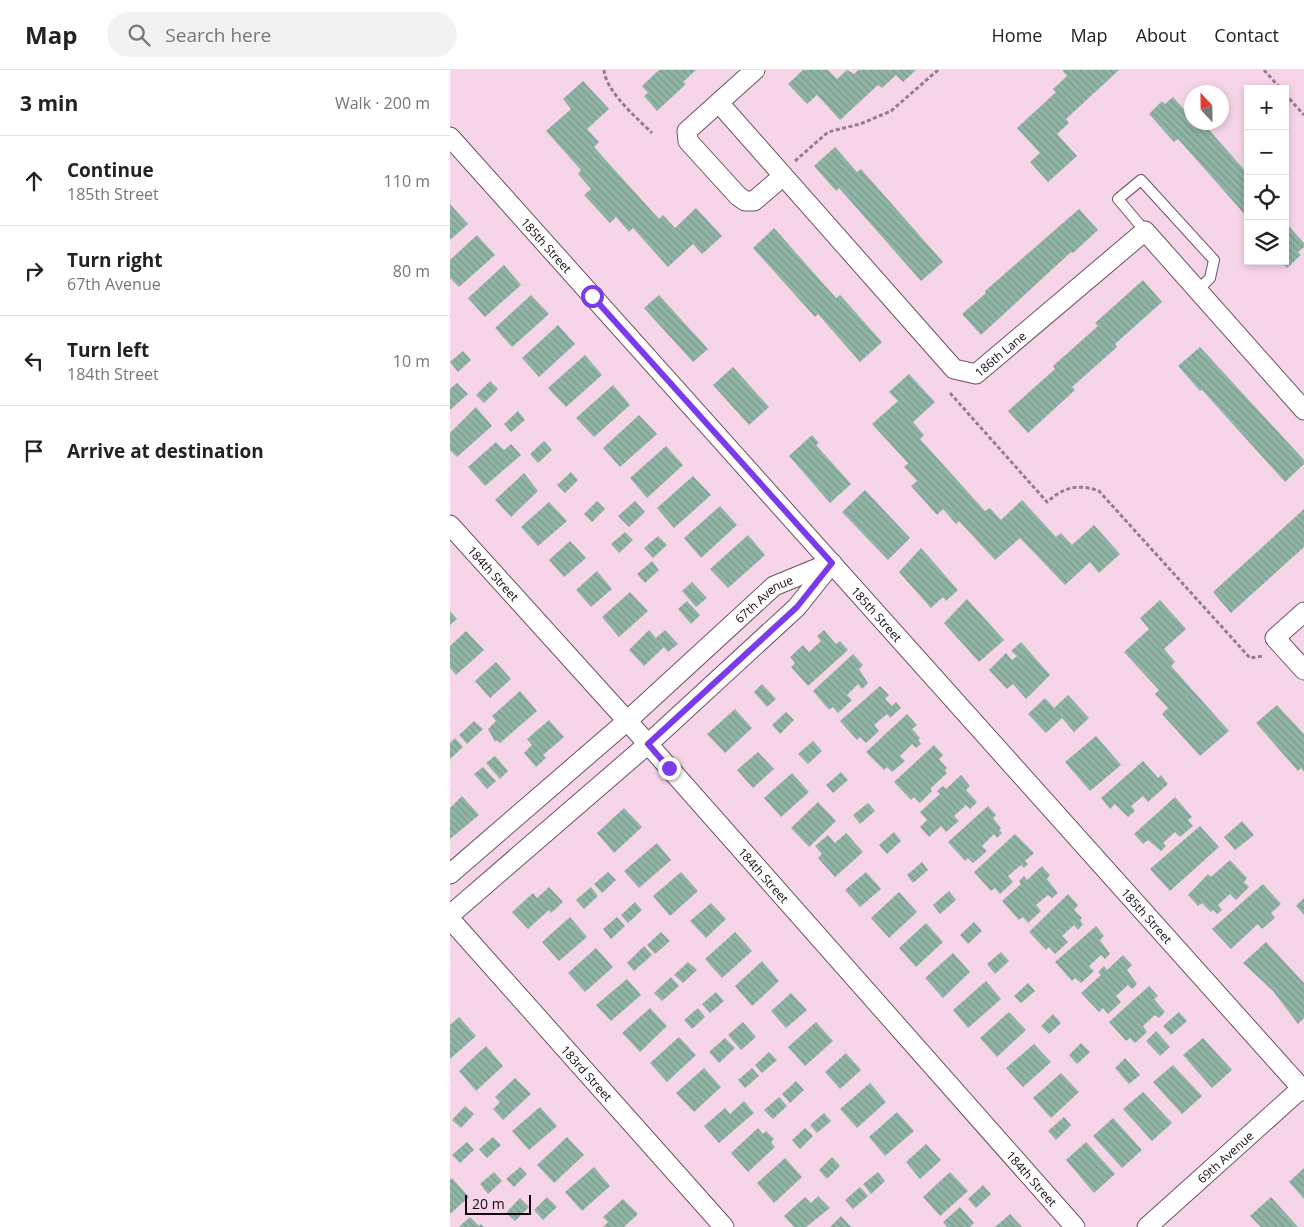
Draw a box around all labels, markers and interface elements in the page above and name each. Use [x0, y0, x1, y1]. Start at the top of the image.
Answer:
search box [107, 12, 457, 57]
text: Map [25, 18, 77, 51]
icon: search [125, 21, 153, 49]
text: Search here [165, 22, 271, 48]
text: Home [992, 23, 1042, 47]
text: Map [1070, 23, 1108, 47]
text: About [1136, 23, 1186, 47]
text: Contact [1214, 23, 1279, 47]
north arrow [1184, 85, 1229, 130]
map controls [1244, 85, 1289, 265]
button: + [1244, 85, 1289, 130]
text: 3 min [20, 89, 78, 117]
text: Walk · 200 m [335, 92, 430, 114]
button: − [1244, 130, 1289, 175]
text: Continue [67, 157, 154, 183]
icon: ahead [20, 167, 48, 195]
text: 110 m [384, 170, 430, 192]
button: locate [1244, 175, 1289, 220]
text: 185th Street [67, 183, 159, 205]
street label: 185th Street [517, 214, 576, 276]
button: layers [1244, 220, 1289, 265]
text: Turn right [67, 247, 162, 273]
icon: right [20, 257, 48, 285]
text: 80 m [393, 260, 430, 282]
text: 67th Avenue [67, 273, 161, 295]
route start [581, 285, 604, 308]
street label: 186th Lane [971, 327, 1030, 380]
text: Turn left [67, 337, 149, 363]
icon: left [20, 347, 48, 375]
text: 10 m [393, 350, 430, 372]
text: 184th Street [67, 363, 159, 385]
icon: arrive [20, 437, 48, 465]
text: Arrive at destination [67, 438, 264, 464]
street label: 184th Street [464, 542, 523, 604]
street label: 67th Avenue [731, 571, 796, 627]
street label: 185th Street [848, 582, 906, 645]
route end [658, 757, 681, 780]
street label: 184th Street [735, 843, 793, 906]
street label: 185th Street [1118, 884, 1176, 947]
street label: 183rd Street [557, 1041, 616, 1105]
street label: 69th Avenue [1193, 1127, 1257, 1187]
street label: 184th Street [1003, 1147, 1061, 1210]
scale bar [465, 1192, 531, 1215]
text: 20 m [472, 1194, 505, 1213]

